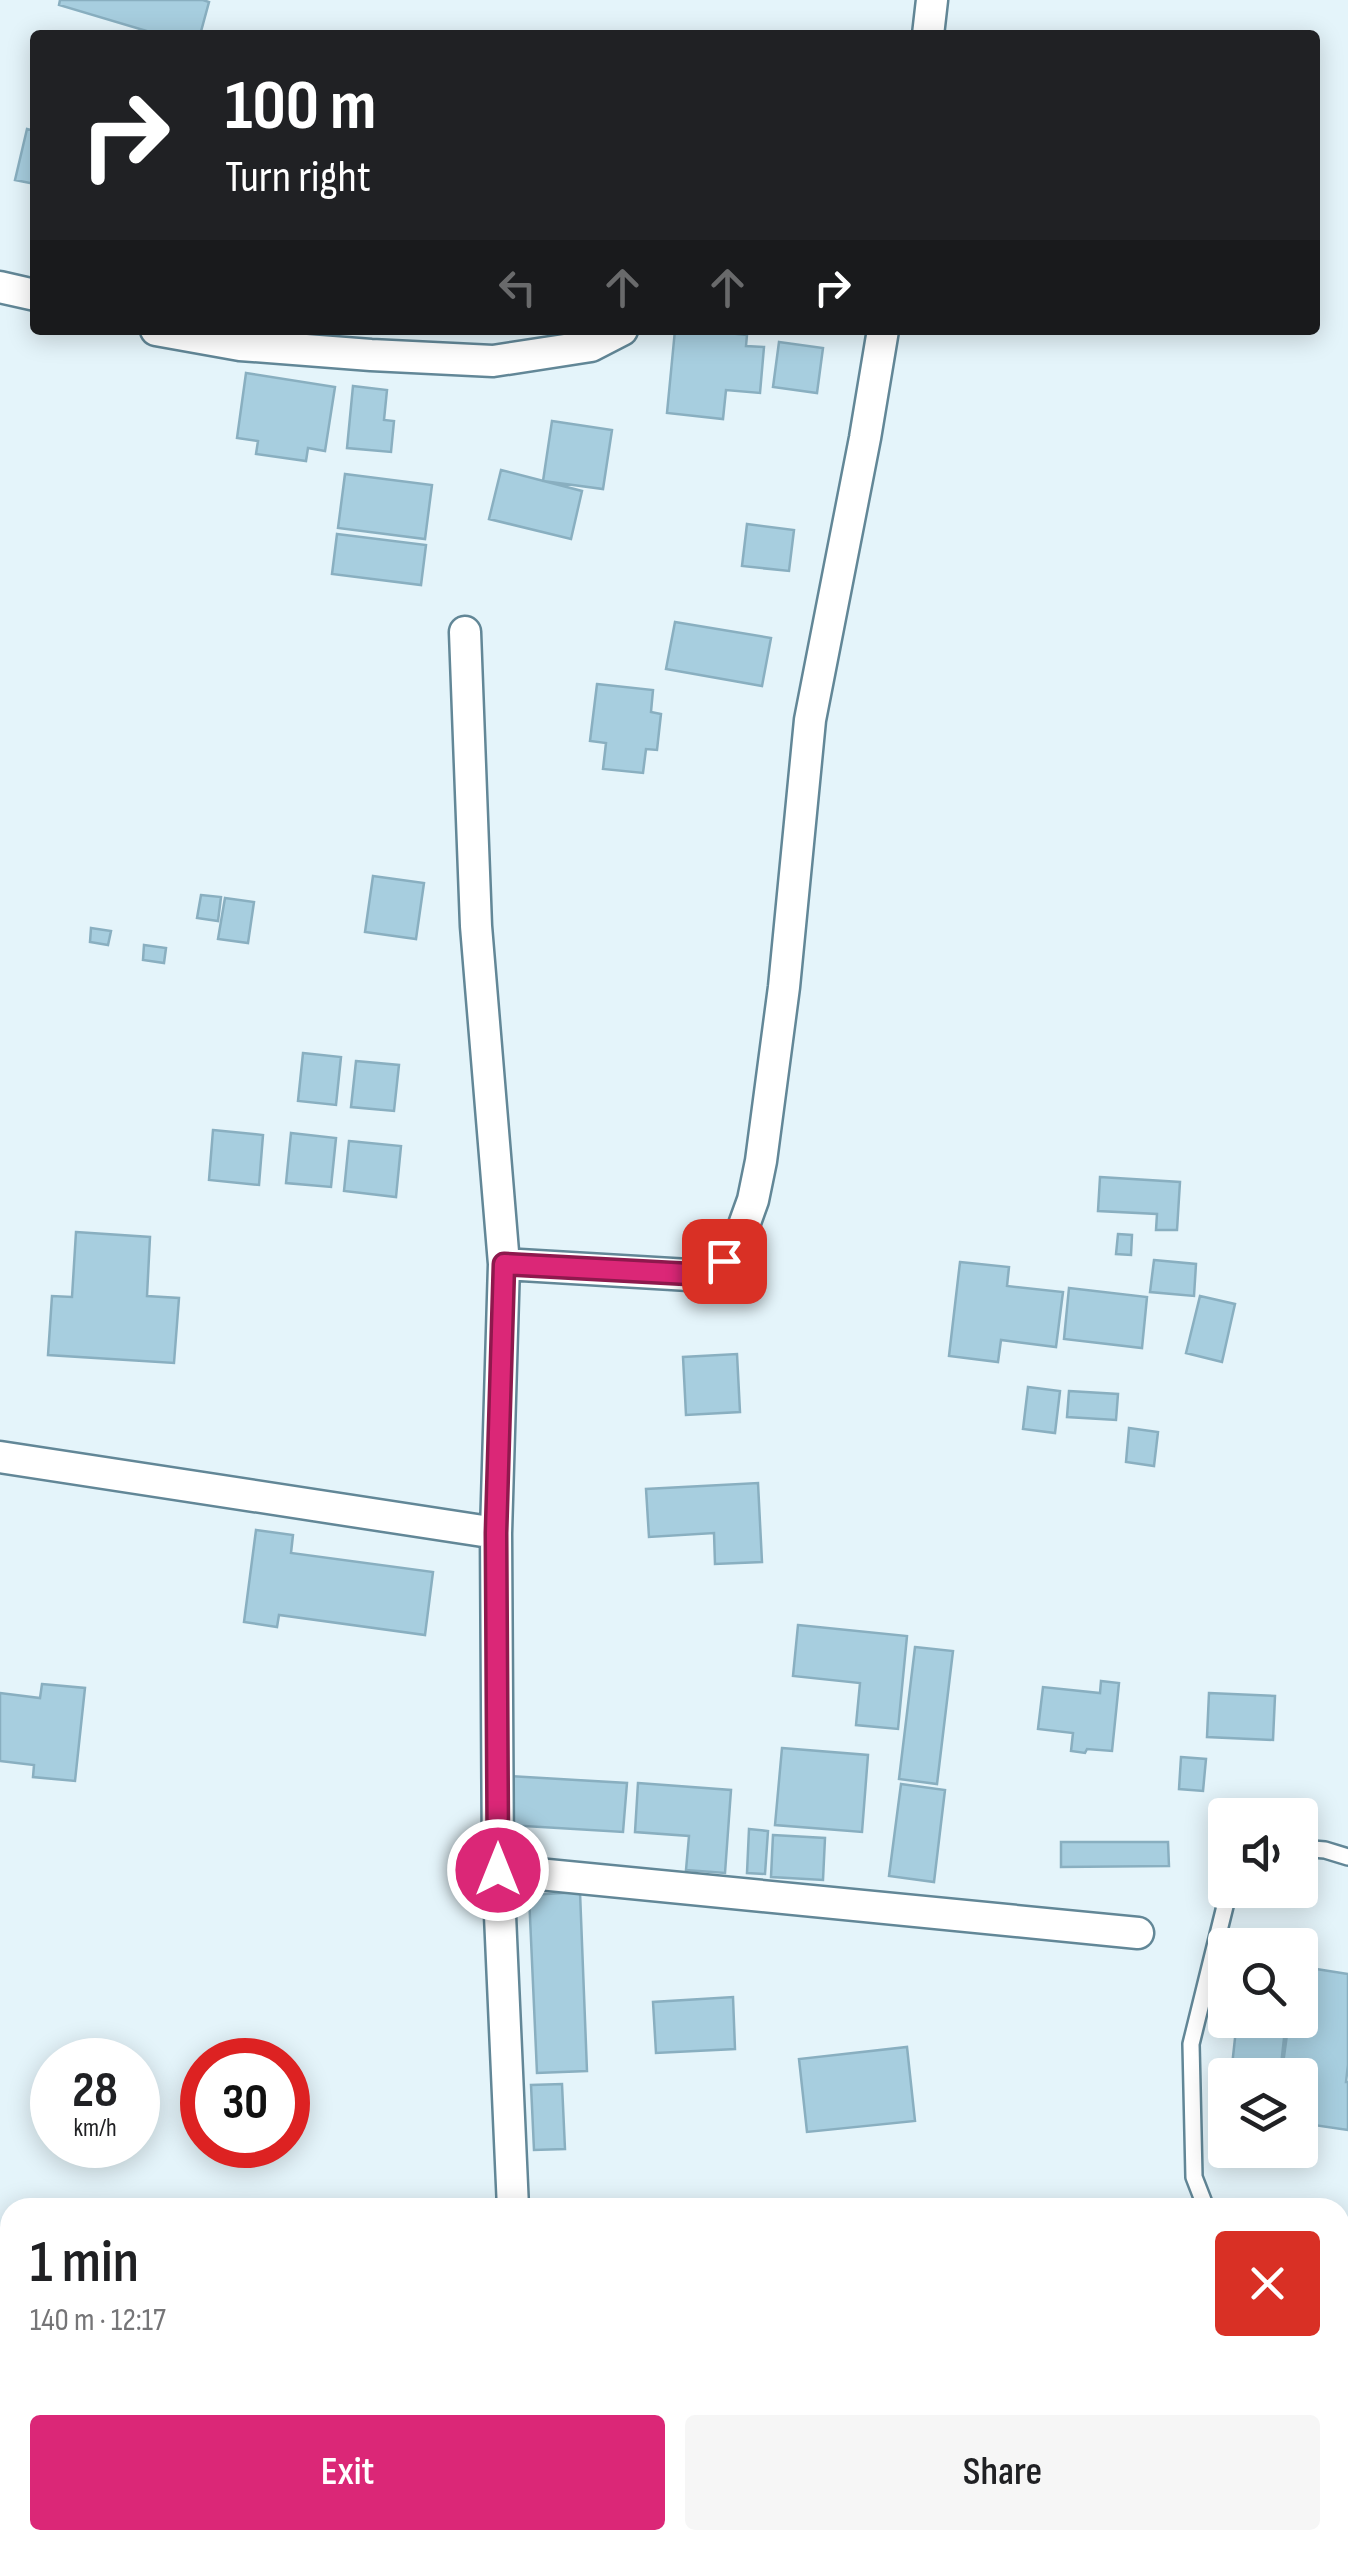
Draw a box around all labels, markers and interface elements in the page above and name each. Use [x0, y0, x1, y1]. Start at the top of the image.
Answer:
text: 100 m [225, 65, 376, 149]
icon: right [60, 70, 190, 200]
text: Turn right [225, 150, 371, 205]
icon: left [490, 260, 545, 315]
icon: ahead [595, 260, 650, 315]
icon: ahead [700, 260, 755, 315]
icon: right [805, 260, 860, 315]
pin [682, 1219, 767, 1304]
icon: arrive [697, 1234, 752, 1289]
map controls [1208, 1798, 1318, 2168]
button: sound [1208, 1798, 1318, 1908]
position arrow [446, 1818, 550, 1922]
button: search [1208, 1928, 1318, 2038]
speed limit sign: 30 [180, 2038, 310, 2168]
button: layers [1208, 2058, 1318, 2168]
text: 28 [72, 2061, 118, 2121]
text: km/h [73, 2113, 117, 2144]
text: 1 min [30, 2227, 139, 2299]
button: close [1215, 2231, 1320, 2336]
text: 140 m · 12:17 [30, 2301, 166, 2340]
button: Exit [30, 2415, 665, 2530]
button: Share [685, 2415, 1320, 2530]

